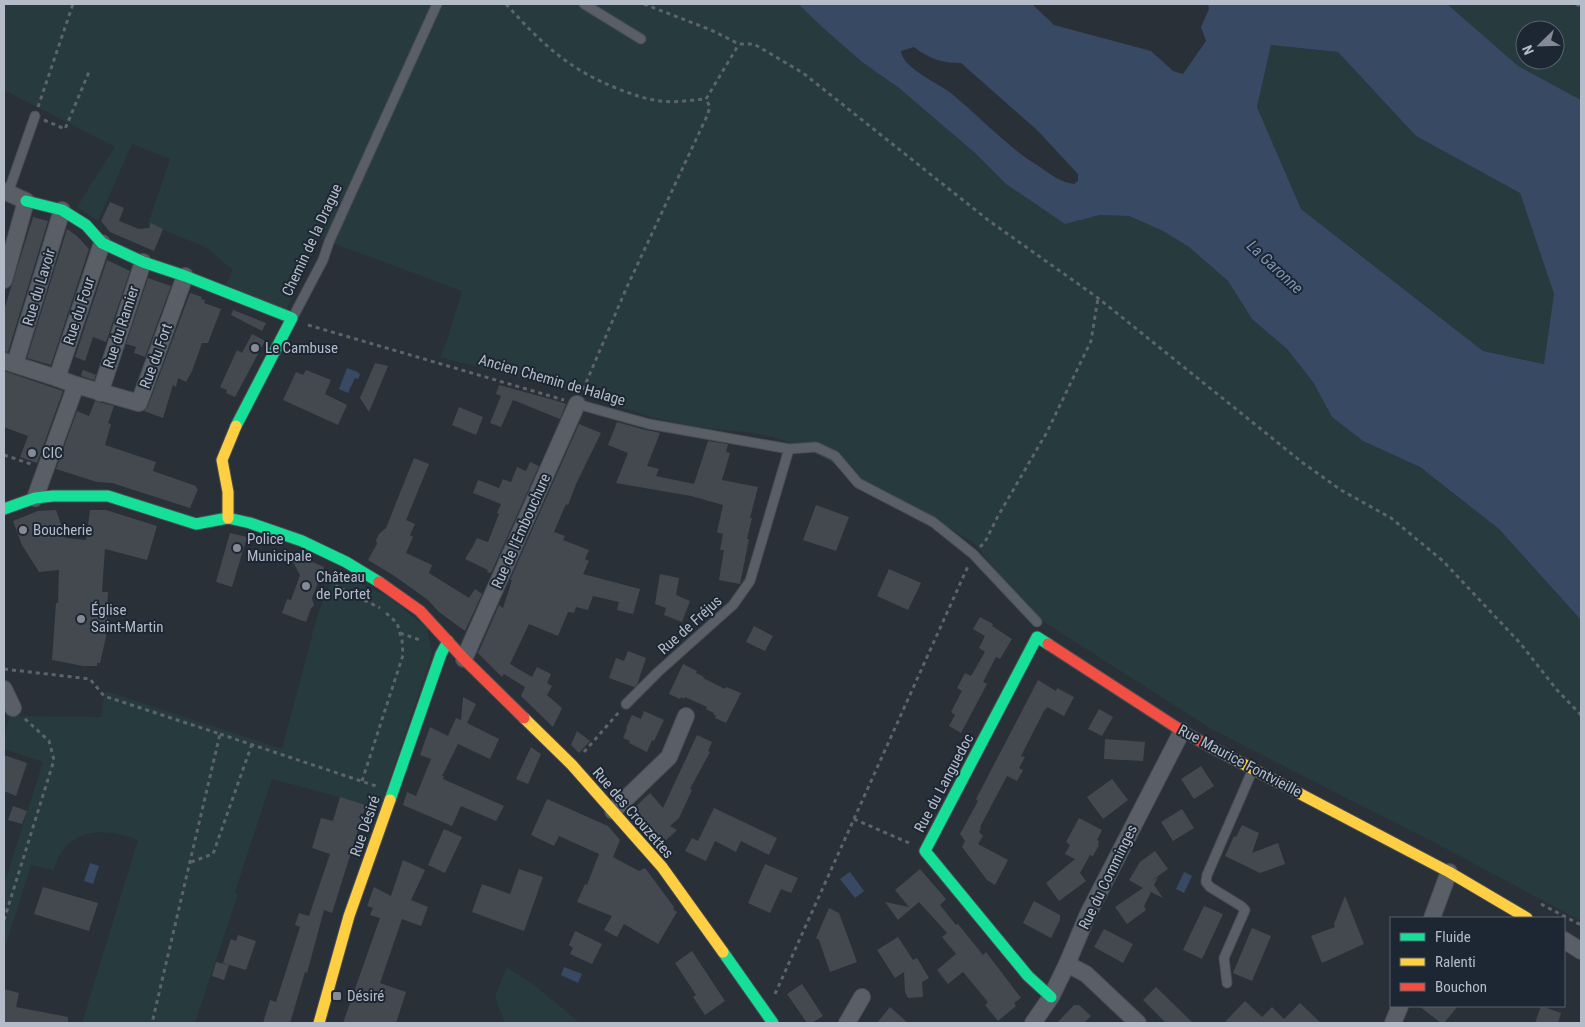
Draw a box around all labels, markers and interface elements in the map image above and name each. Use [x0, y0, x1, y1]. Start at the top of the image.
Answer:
north arrow [1515, 20, 1565, 70]
text: N [1519, 43, 1537, 57]
street label: Chemin de la Drague [278, 181, 346, 299]
water label: La Garonne [1243, 236, 1307, 298]
street label: Rue du Lavoir [19, 246, 59, 328]
street label: Rue du Four [60, 274, 99, 347]
street label: Rue du Ramier [99, 283, 143, 370]
street label: Rue du Fort [136, 321, 176, 391]
place label: Le Cambuse [265, 339, 338, 357]
marker: Le Cambuse [249, 342, 261, 354]
street label: Ancien Chemin de Halage [477, 350, 627, 410]
place label: CIC [42, 444, 63, 462]
marker: CIC [26, 447, 38, 459]
street label: Rue de l'Embouchure [488, 471, 554, 591]
place label: Boucherie [33, 521, 92, 539]
marker: Boucherie [17, 524, 29, 536]
place label: Police Municipale [247, 530, 312, 565]
marker: Police Municipale [231, 542, 243, 554]
place label: Château de Portet [316, 568, 371, 603]
marker: Château de Portet [300, 580, 312, 592]
street label: Rue de Fréjus [654, 592, 726, 658]
place label: Église Saint-Martin [91, 601, 163, 636]
marker: Église Saint-Martin [75, 613, 87, 625]
street label: Rue Maurice Fontvieille [1175, 721, 1305, 801]
street label: Rue du Languedoc [910, 731, 978, 835]
street label: Rue des Crouzettes [589, 764, 677, 862]
street label: Rue Désiré [346, 793, 384, 859]
street label: Rue du Comminges [1075, 821, 1141, 932]
legend [1390, 917, 1565, 1007]
text: Fluide [1435, 928, 1471, 946]
text: Ralenti [1435, 953, 1476, 971]
text: Bouchon [1435, 978, 1487, 996]
place label: Désiré [347, 987, 384, 1005]
marker: Désiré [331, 990, 343, 1002]

